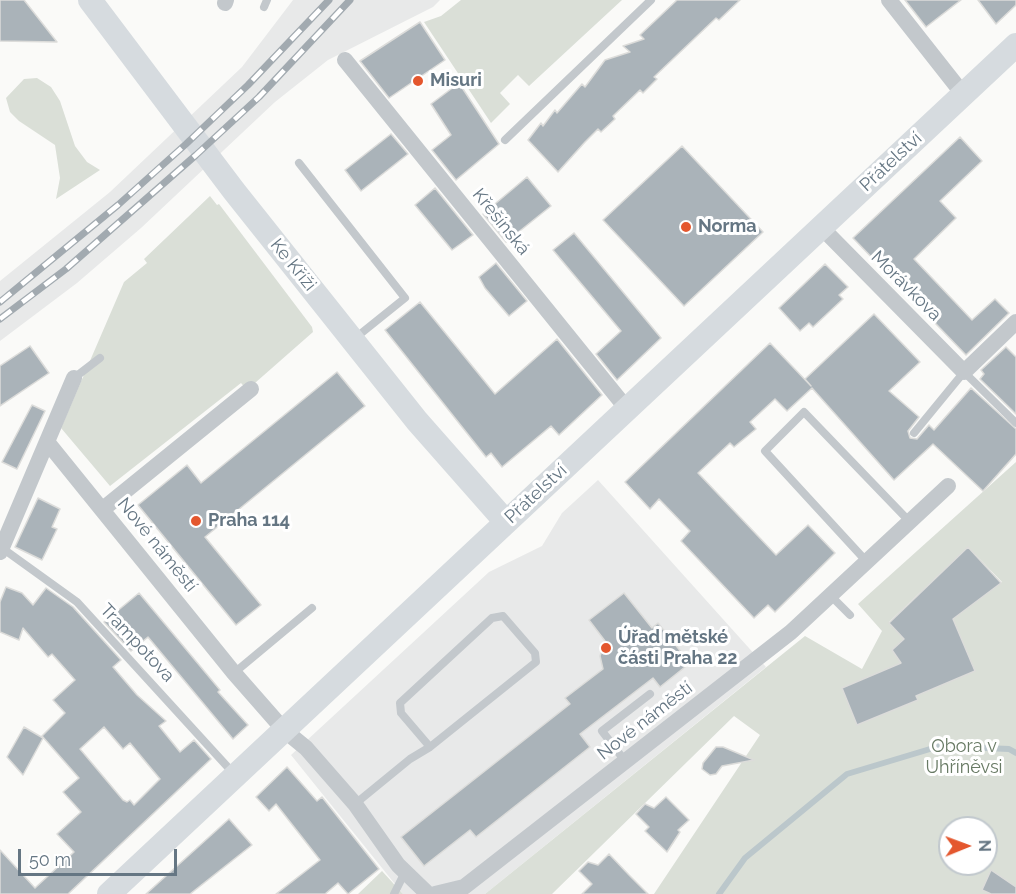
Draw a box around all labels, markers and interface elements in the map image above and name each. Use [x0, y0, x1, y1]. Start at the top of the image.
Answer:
place label: Misuri [430, 70, 482, 92]
marker: Misuri [411, 74, 425, 88]
street label: Přátelství [856, 128, 926, 196]
street label: Křešínská [468, 184, 534, 260]
place label: Norma [698, 216, 757, 238]
marker: Norma [679, 220, 693, 234]
street label: Ke Kříži [265, 235, 321, 295]
street label: Morávkova [866, 246, 946, 326]
street label: Přátelství [501, 460, 571, 528]
street label: Nové náměstí [113, 494, 201, 596]
place label: Praha 114 [208, 510, 290, 532]
marker: Praha 114 [189, 514, 203, 528]
street label: Trampotova [95, 599, 179, 687]
place label: Úřad mětské části Praha 22 [618, 627, 737, 670]
marker: Úřad mětské části Praha 22 [599, 641, 613, 655]
street label: Nové náměstí [593, 677, 697, 765]
park label: Obora v Uhříněvsi [925, 736, 1003, 778]
north arrow [938, 816, 998, 876]
scale bar [21, 837, 180, 875]
text: N [975, 839, 994, 852]
text: 50 m [29, 849, 71, 870]

